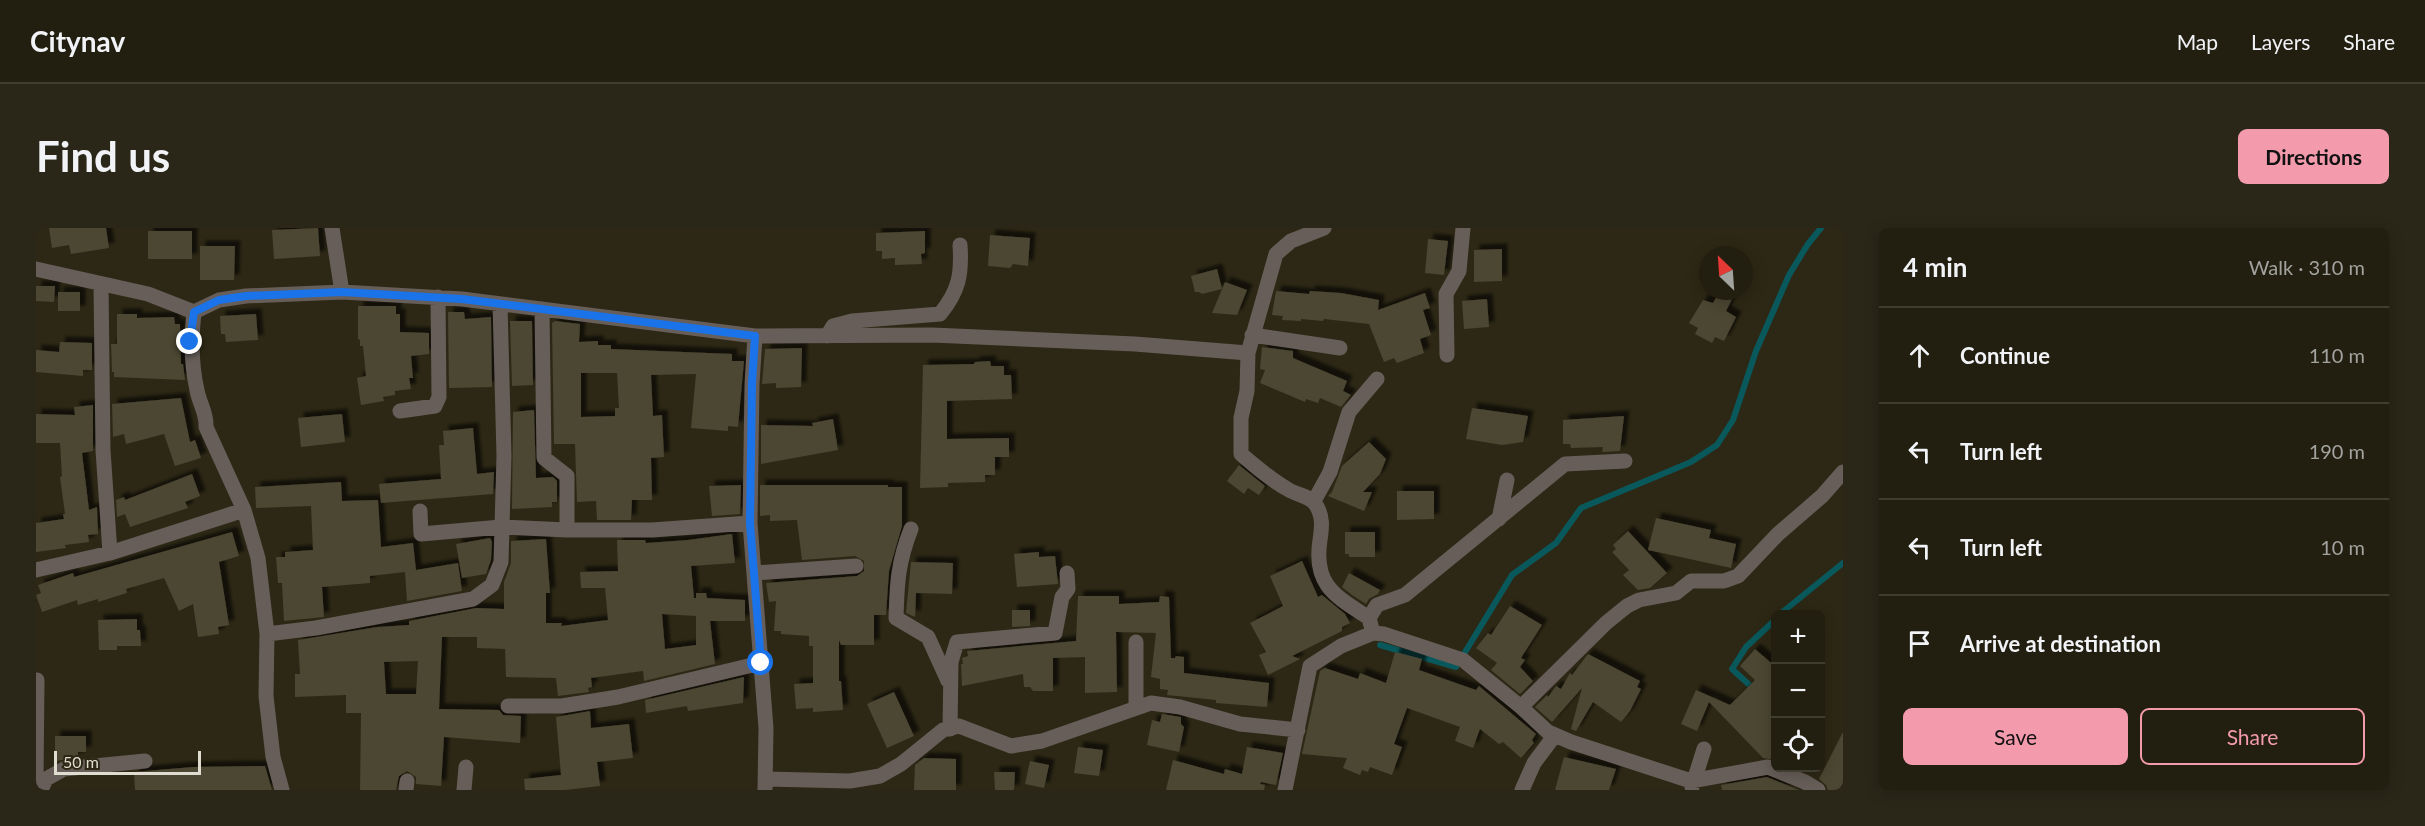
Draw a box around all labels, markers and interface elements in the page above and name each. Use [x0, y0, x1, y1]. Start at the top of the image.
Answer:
text: Citynav [30, 24, 125, 58]
text: Map [2177, 29, 2218, 54]
text: Layers [2251, 29, 2310, 54]
text: Share [2343, 29, 2395, 54]
button: Directions [2238, 129, 2389, 184]
text: Find us [36, 131, 170, 181]
north arrow [1699, 246, 1753, 300]
text: 4 min [1903, 251, 1967, 283]
text: Walk · 310 m [2249, 255, 2365, 279]
route end [176, 328, 202, 354]
icon: ahead [1903, 339, 1936, 372]
text: Continue [1960, 342, 2050, 369]
text: 110 m [2309, 343, 2365, 367]
icon: left [1903, 435, 1936, 468]
text: Turn left [1960, 438, 2042, 465]
text: 190 m [2309, 439, 2365, 463]
icon: left [1903, 531, 1936, 564]
text: Turn left [1960, 534, 2042, 561]
text: 10 m [2320, 535, 2365, 559]
map controls [1771, 610, 1825, 772]
button: + [1771, 610, 1825, 664]
icon: arrive [1903, 627, 1936, 660]
text: Arrive at destination [1960, 630, 2161, 657]
route start [747, 649, 773, 675]
button: − [1771, 664, 1825, 718]
button: Save [1903, 708, 2128, 765]
button: Share [2140, 708, 2365, 765]
button: locate [1771, 718, 1825, 772]
scale bar [54, 748, 201, 776]
text: 50 m [63, 752, 99, 771]

